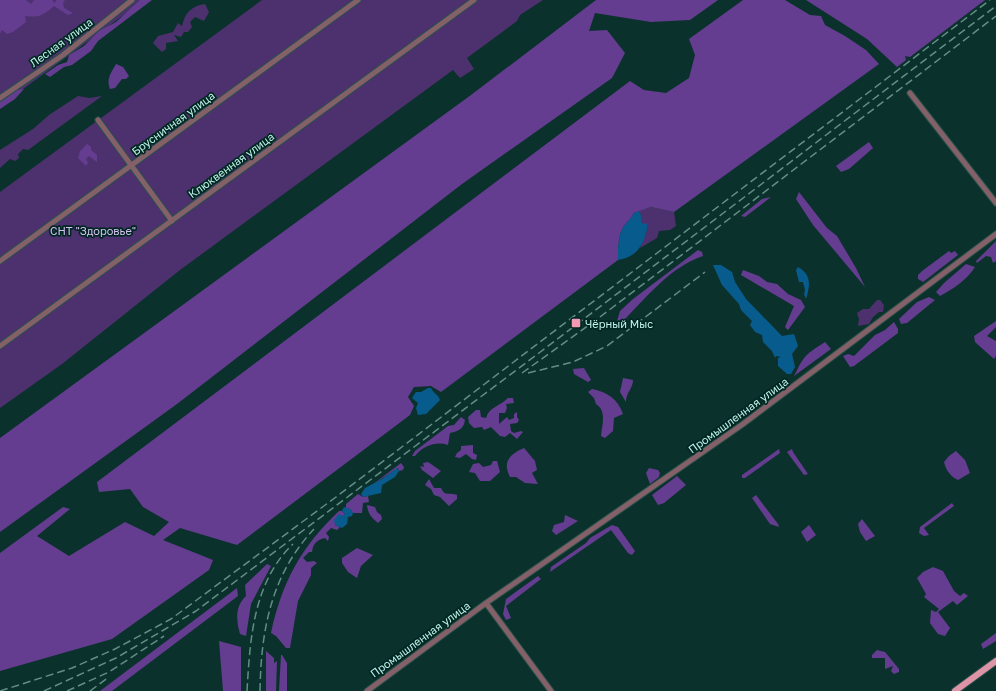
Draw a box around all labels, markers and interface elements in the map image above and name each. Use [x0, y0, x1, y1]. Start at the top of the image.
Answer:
street label: Лесная улица [27, 15, 95, 69]
street label: Брусничная улица [129, 88, 217, 158]
street label: Клюквенная улица [186, 130, 276, 200]
park label: СНТ "Здоровье" [50, 224, 136, 237]
marker: Чёрный Мыс [570, 317, 582, 329]
place label: Чёрный Мыс [585, 317, 653, 330]
street label: Промышленная улица [686, 374, 790, 456]
street label: Промышленная улица [368, 598, 472, 680]

